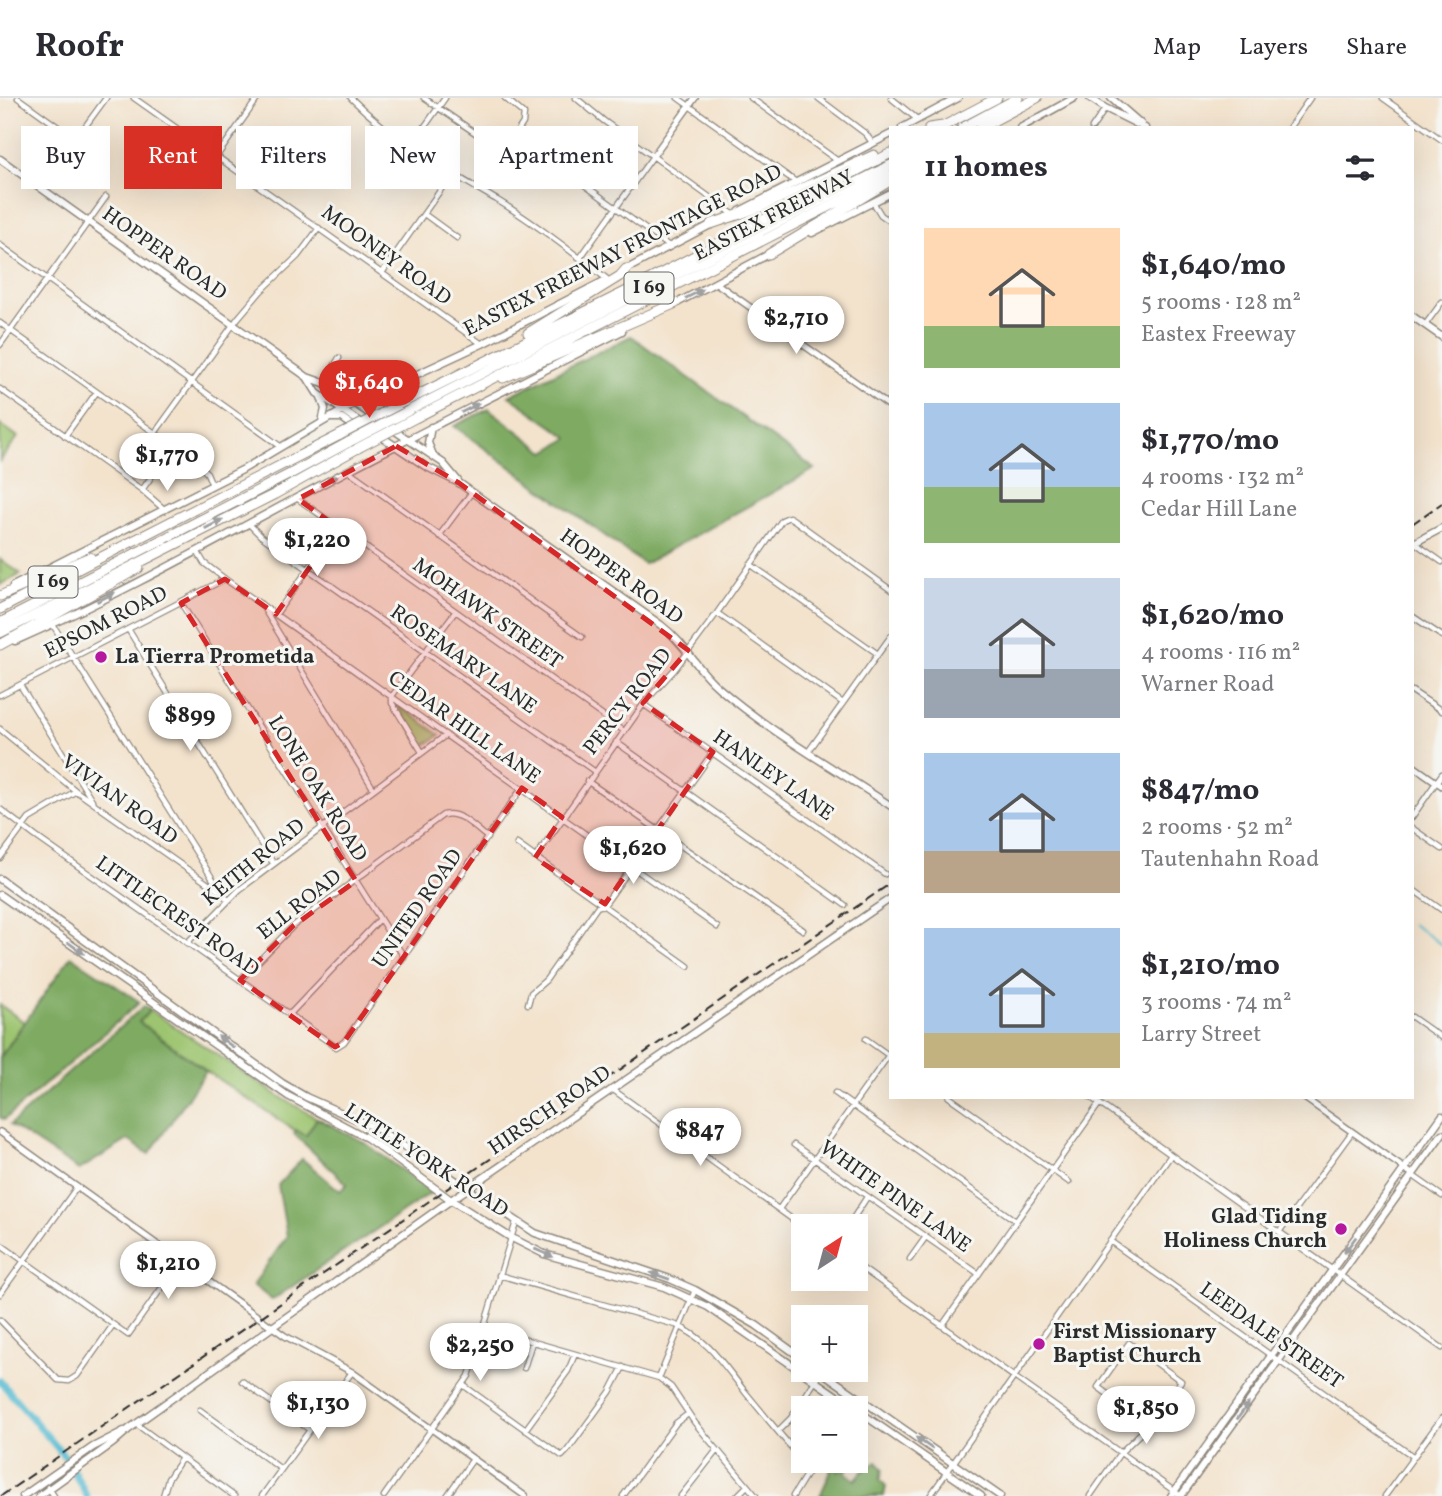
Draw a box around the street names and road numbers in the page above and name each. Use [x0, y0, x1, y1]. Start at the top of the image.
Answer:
street label: EASTEX FREEWAY FRONTAGE ROAD [459, 158, 787, 344]
street label: EASTEX FREEWAY [689, 163, 859, 269]
street label: MOONEY ROAD [315, 199, 457, 313]
street label: HOPPER ROAD [96, 200, 232, 308]
road number: I 69 [624, 272, 674, 304]
street label: HOPPER ROAD [553, 522, 689, 632]
street label: MOHAWK STREET [406, 551, 568, 677]
road number: I 69 [28, 566, 78, 597]
street label: EPSOM ROAD [39, 579, 173, 667]
street label: ROSEMARY LANE [384, 598, 542, 722]
street label: PERCY ROAD [577, 642, 679, 762]
street label: CEDAR HILL LANE [382, 664, 546, 792]
street label: LONE OAK ROAD [260, 710, 374, 868]
street label: HANLEY LANE [707, 723, 839, 829]
street label: VIVIAN ROAD [55, 748, 183, 852]
street label: KEITH ROAD [196, 812, 312, 914]
street label: UNITED ROAD [366, 843, 470, 975]
street label: LITTLECREST ROAD [89, 850, 265, 984]
street label: ELL ROAD [252, 863, 348, 947]
street label: HIRSCH ROAD [483, 1059, 617, 1163]
street label: LITTLE YORK ROAD [338, 1097, 514, 1225]
street label: WHITE PINE LANE [813, 1134, 977, 1260]
street label: LEEDALE STREET [1193, 1276, 1349, 1396]

